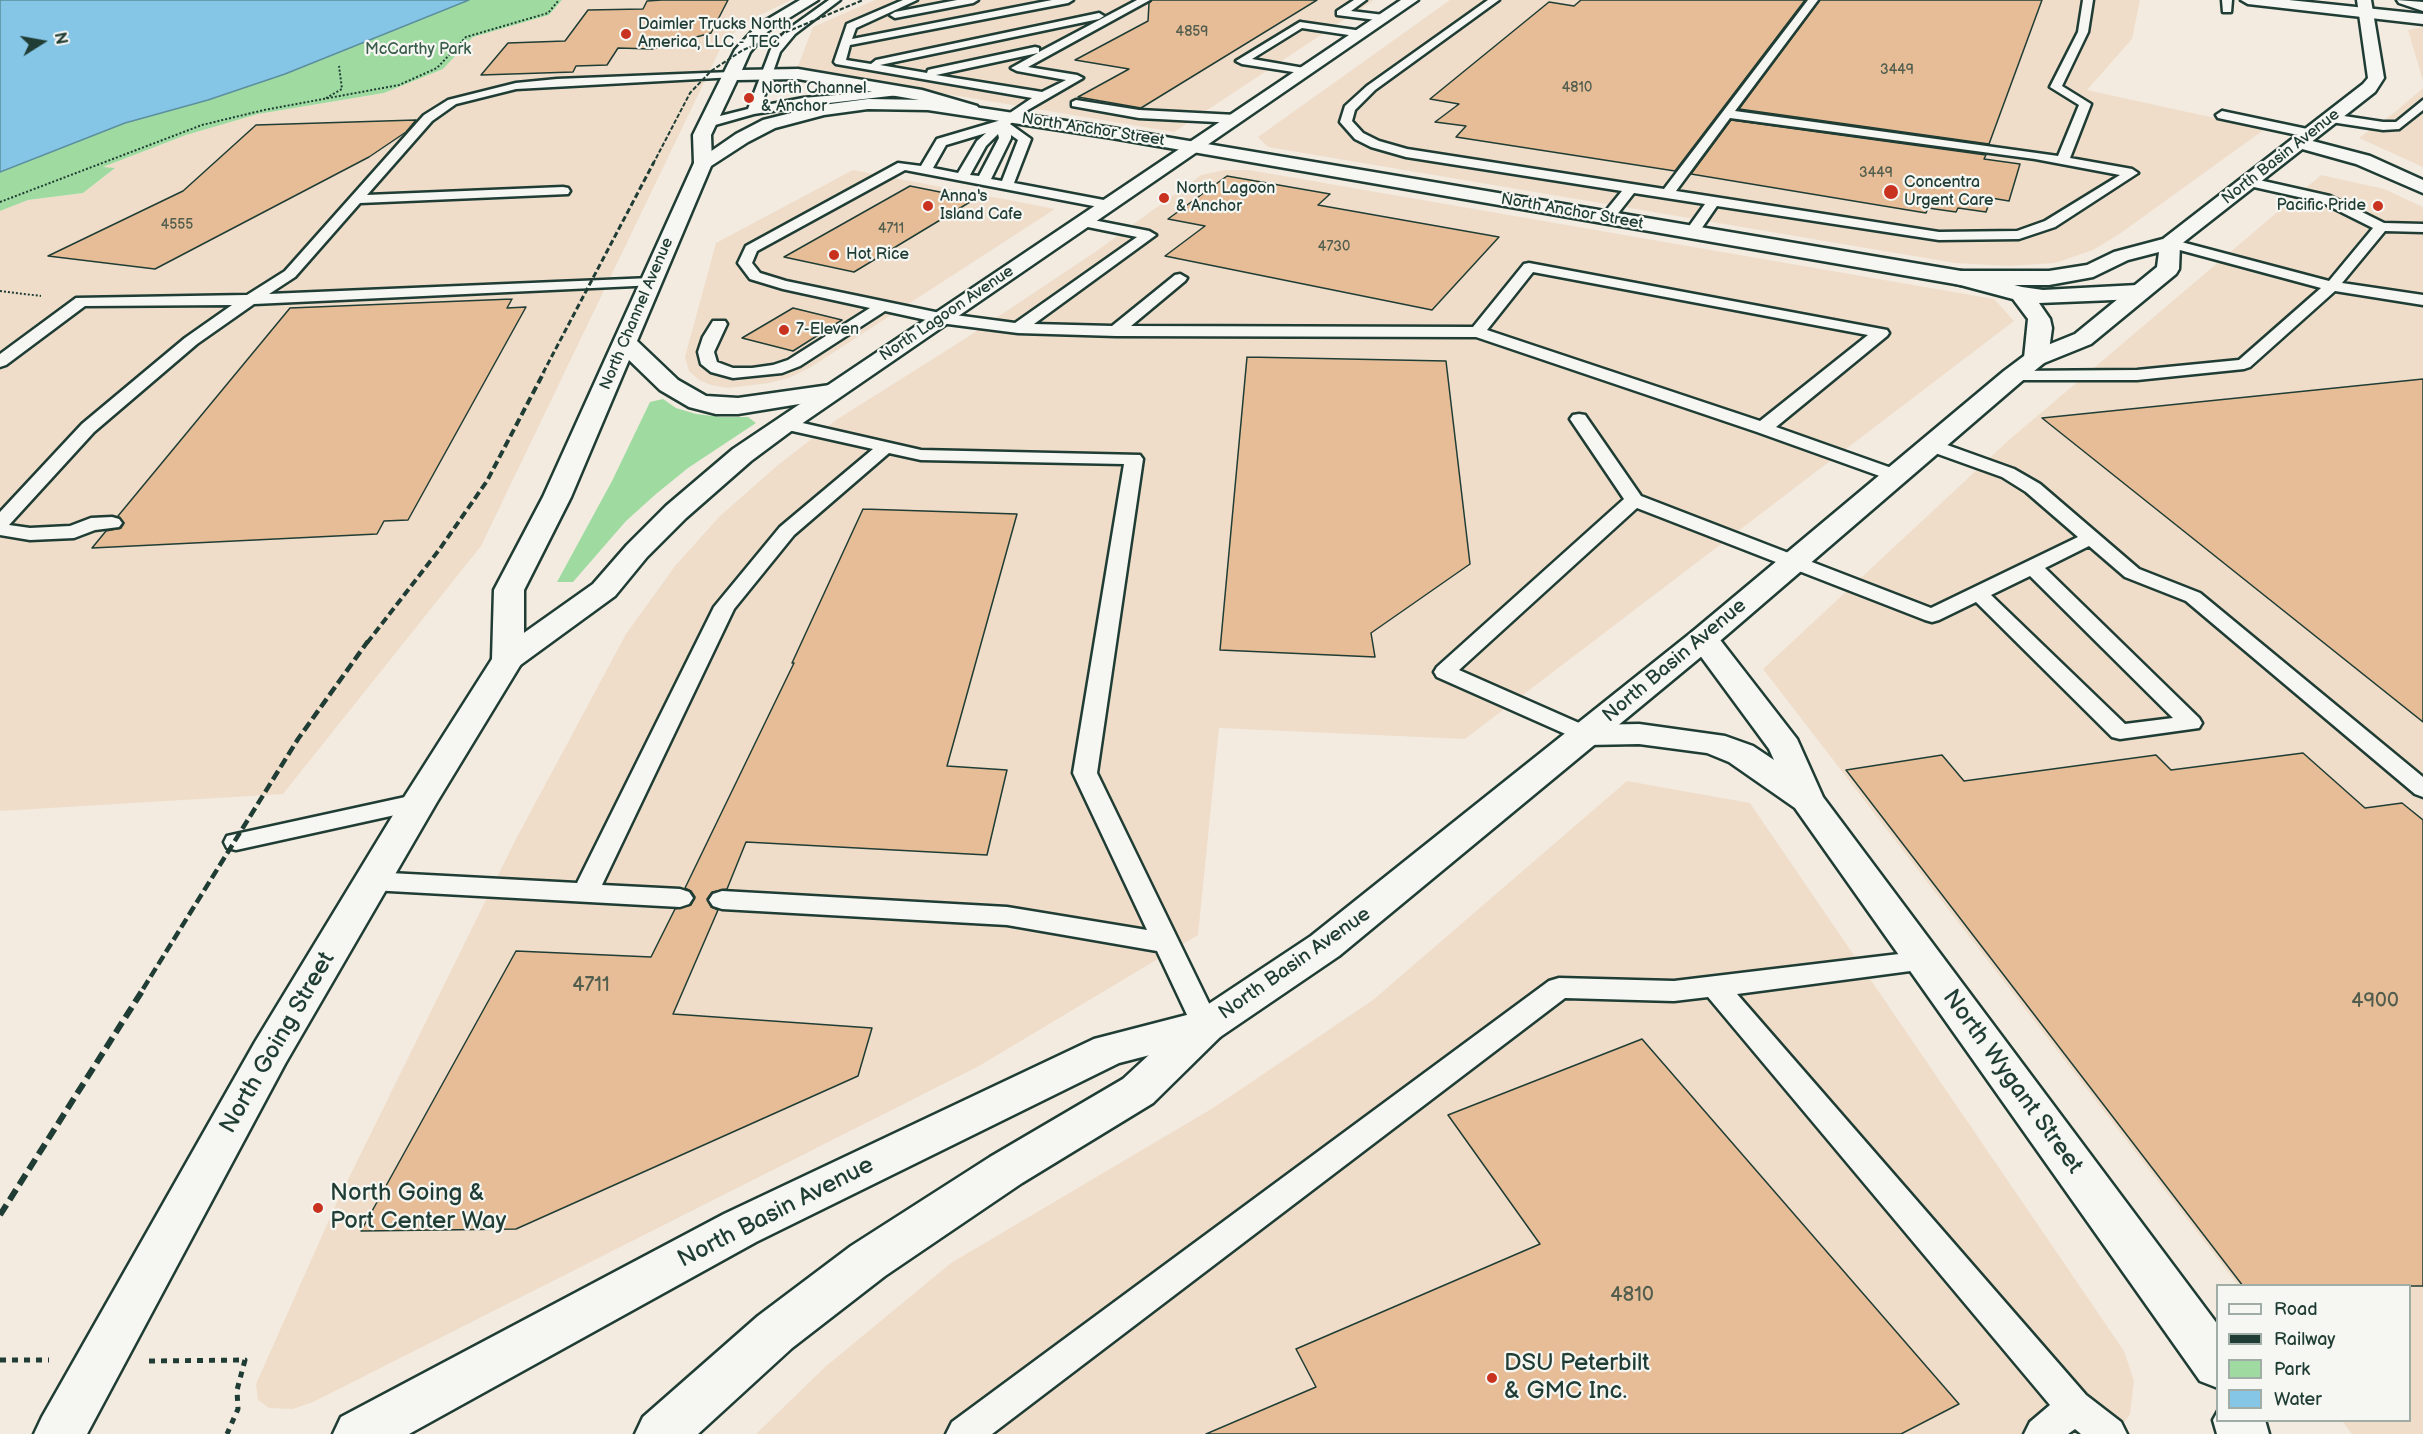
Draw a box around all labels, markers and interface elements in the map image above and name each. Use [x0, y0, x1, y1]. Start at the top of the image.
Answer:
north arrow [12, 12, 72, 72]
place label: Daimler Trucks North America, LLC - TEC [638, 15, 791, 53]
house number: 4859 [1176, 24, 1208, 40]
marker: Daimler Trucks North America, LLC - TEC [619, 27, 633, 41]
text: N [50, 31, 71, 46]
park label: McCarthy Park [365, 40, 471, 60]
house number: 3449 [1880, 62, 1914, 78]
place label: North Channel & Anchor [761, 79, 867, 117]
house number: 4810 [1562, 80, 1592, 96]
marker: North Channel & Anchor [742, 91, 756, 105]
street label: North Basin Avenue [2218, 105, 2344, 209]
street label: North Anchor Street [1020, 109, 1166, 151]
house number: 3449 [1859, 165, 1893, 181]
place label: Concentra Urgent Care [1904, 173, 1994, 211]
place label: North Lagoon & Anchor [1176, 179, 1275, 217]
marker: Concentra Urgent Care [1882, 183, 1900, 201]
place label: Anna's Island Cafe [940, 187, 1022, 225]
street label: North Anchor Street [1499, 190, 1645, 234]
marker: North Lagoon & Anchor [1157, 191, 1171, 205]
place label: Pacific Pride [2276, 196, 2366, 216]
marker: Anna's Island Cafe [921, 199, 935, 213]
marker: Pacific Pride [2371, 199, 2385, 213]
house number: 4555 [161, 217, 193, 233]
house number: 4711 [878, 221, 904, 237]
street label: North Channel Avenue [596, 235, 678, 393]
house number: 4730 [1318, 239, 1350, 255]
place label: Hot Rice [846, 245, 909, 265]
marker: Hot Rice [827, 248, 841, 262]
street label: North Lagoon Avenue [876, 262, 1018, 366]
place label: 7-Eleven [796, 320, 859, 340]
marker: 7-Eleven [777, 323, 791, 337]
street label: North Basin Avenue [1598, 594, 1752, 728]
street label: North Basin Avenue [1214, 903, 1376, 1025]
street label: North Going Street [214, 947, 342, 1139]
house number: 4711 [572, 974, 610, 998]
street label: North Wygant Street [1936, 984, 2088, 1180]
house number: 4900 [2351, 990, 2399, 1014]
street label: North Basin Avenue [673, 1151, 879, 1275]
place label: North Going & Port Center Way [330, 1180, 506, 1236]
marker: North Going & Port Center Way [311, 1201, 325, 1215]
house number: 4810 [1610, 1284, 1654, 1308]
legend [2216, 1284, 2411, 1422]
text: Road [2274, 1299, 2318, 1320]
text: Railway [2274, 1329, 2336, 1350]
place label: DSU Peterbilt & GMC Inc. [1504, 1350, 1650, 1406]
text: Park [2274, 1359, 2310, 1380]
marker: DSU Peterbilt & GMC Inc. [1485, 1371, 1499, 1385]
text: Water [2274, 1389, 2322, 1410]

